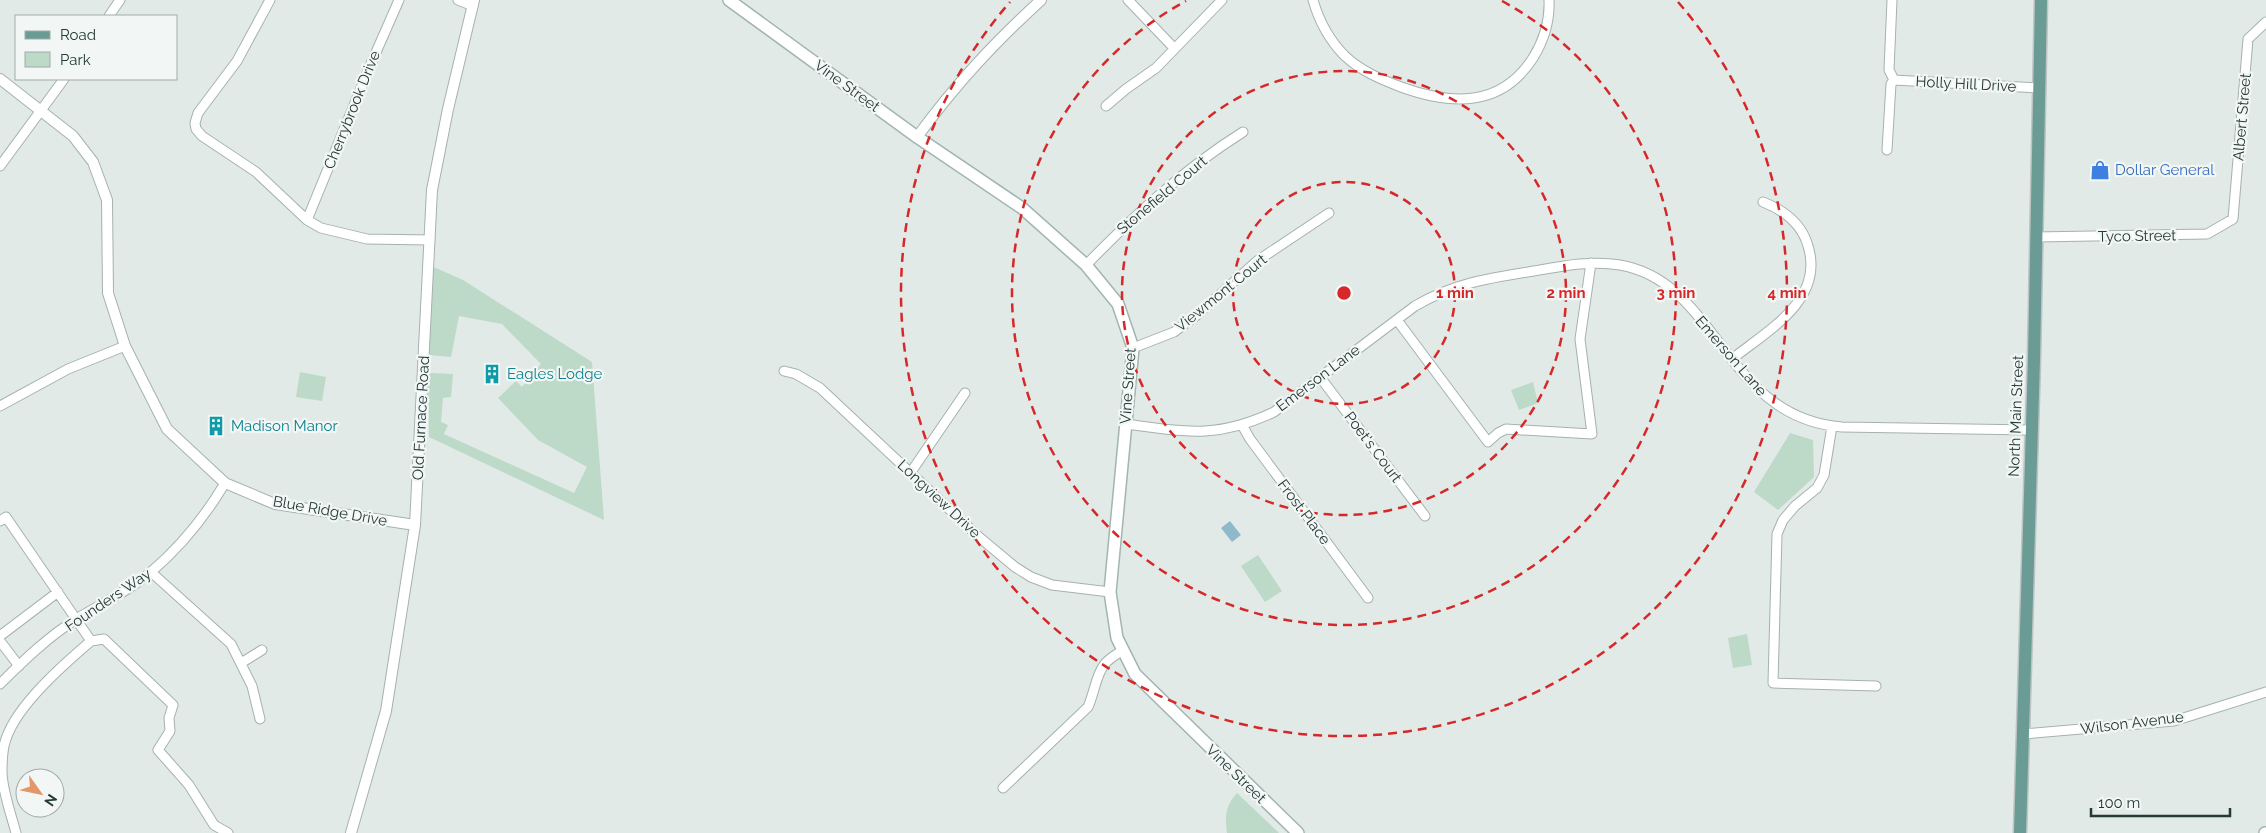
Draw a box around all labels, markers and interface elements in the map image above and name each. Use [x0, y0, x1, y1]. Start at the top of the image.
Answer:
legend [15, 15, 178, 80]
text: Road [60, 26, 96, 44]
street label: Cherrybrook Drive [320, 48, 384, 172]
text: Park [60, 51, 91, 69]
street label: Vine Street [811, 56, 883, 116]
street label: Holly Hill Drive [1915, 72, 2017, 96]
street label: Albert Street [2229, 72, 2255, 162]
street label: Stonefield Court [1113, 152, 1211, 238]
shop icon: Dollar General [2089, 159, 2111, 181]
place label: Dollar General [2115, 161, 2215, 179]
street label: Tyco Street [2098, 226, 2176, 246]
street label: Viewmont Court [1171, 250, 1271, 336]
centre of rings [1335, 284, 1353, 302]
text: 1 min [1436, 284, 1474, 302]
text: 2 min [1547, 284, 1585, 302]
text: 3 min [1657, 284, 1695, 302]
text: 4 min [1767, 284, 1807, 302]
street label: Emerson Lane [1691, 312, 1771, 400]
street label: Emerson Lane [1273, 341, 1364, 415]
street label: Vine Street [1116, 347, 1140, 425]
street label: Old Furnace Road [409, 355, 433, 481]
street label: North Main Street [2005, 355, 2027, 477]
building icon: Eagles Lodge [481, 363, 503, 385]
place label: Eagles Lodge [507, 365, 603, 383]
street label: Poet's Court [1340, 408, 1406, 486]
building icon: Madison Manor [205, 415, 227, 437]
place label: Madison Manor [231, 417, 339, 435]
street label: Longview Drive [894, 456, 984, 542]
street label: Frost Place [1274, 476, 1334, 548]
street label: Blue Ridge Drive [272, 492, 389, 530]
street label: Founders Way [62, 565, 154, 635]
street label: Wilson Avenue [2079, 708, 2185, 738]
street label: Vine Street [1202, 741, 1270, 807]
north arrow [15, 768, 65, 818]
scale bar [2091, 786, 2230, 818]
text: N [41, 791, 61, 809]
text: 100 m [2098, 794, 2140, 812]

